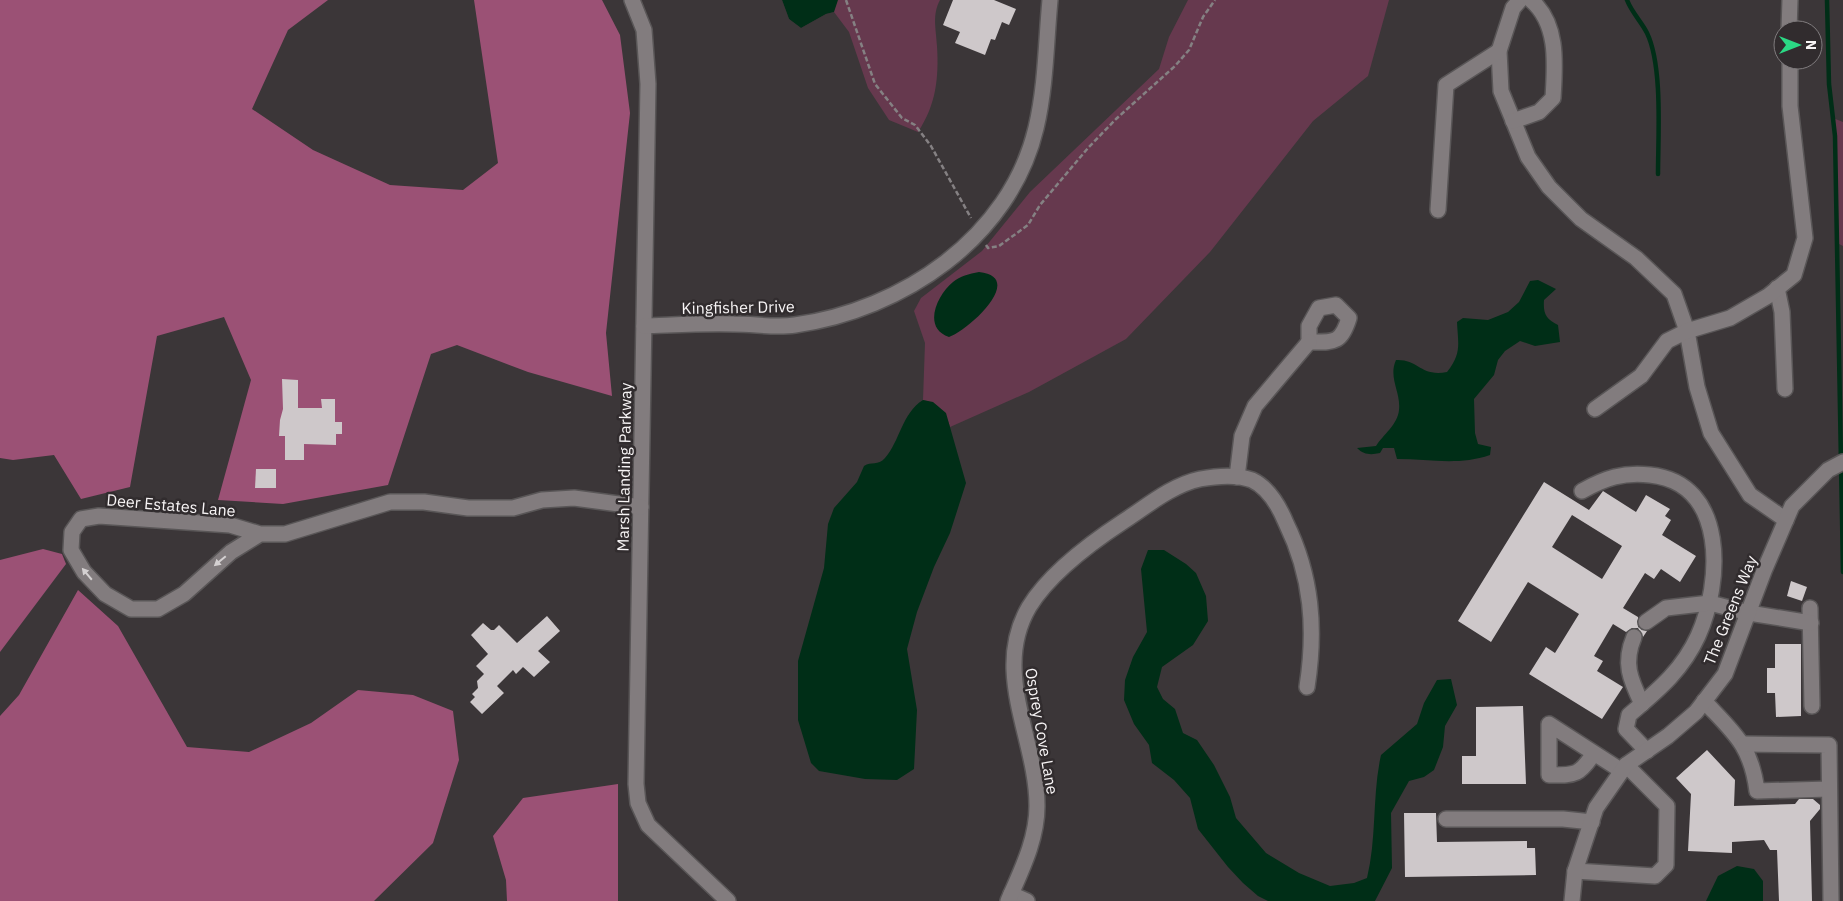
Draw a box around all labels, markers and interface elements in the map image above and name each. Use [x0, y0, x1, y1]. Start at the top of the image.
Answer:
north arrow [1773, 20, 1823, 70]
text: N [1802, 40, 1820, 50]
street label: Kingfisher Drive [681, 296, 795, 318]
street label: Marsh Landing Parkway [613, 382, 635, 552]
street label: Deer Estates Lane [106, 489, 237, 521]
street label: The Greens Way [1699, 552, 1761, 668]
one-way arrow [213, 556, 226, 567]
one-way arrow [82, 568, 93, 581]
street label: Osprey Cove Lane [1021, 666, 1063, 796]

